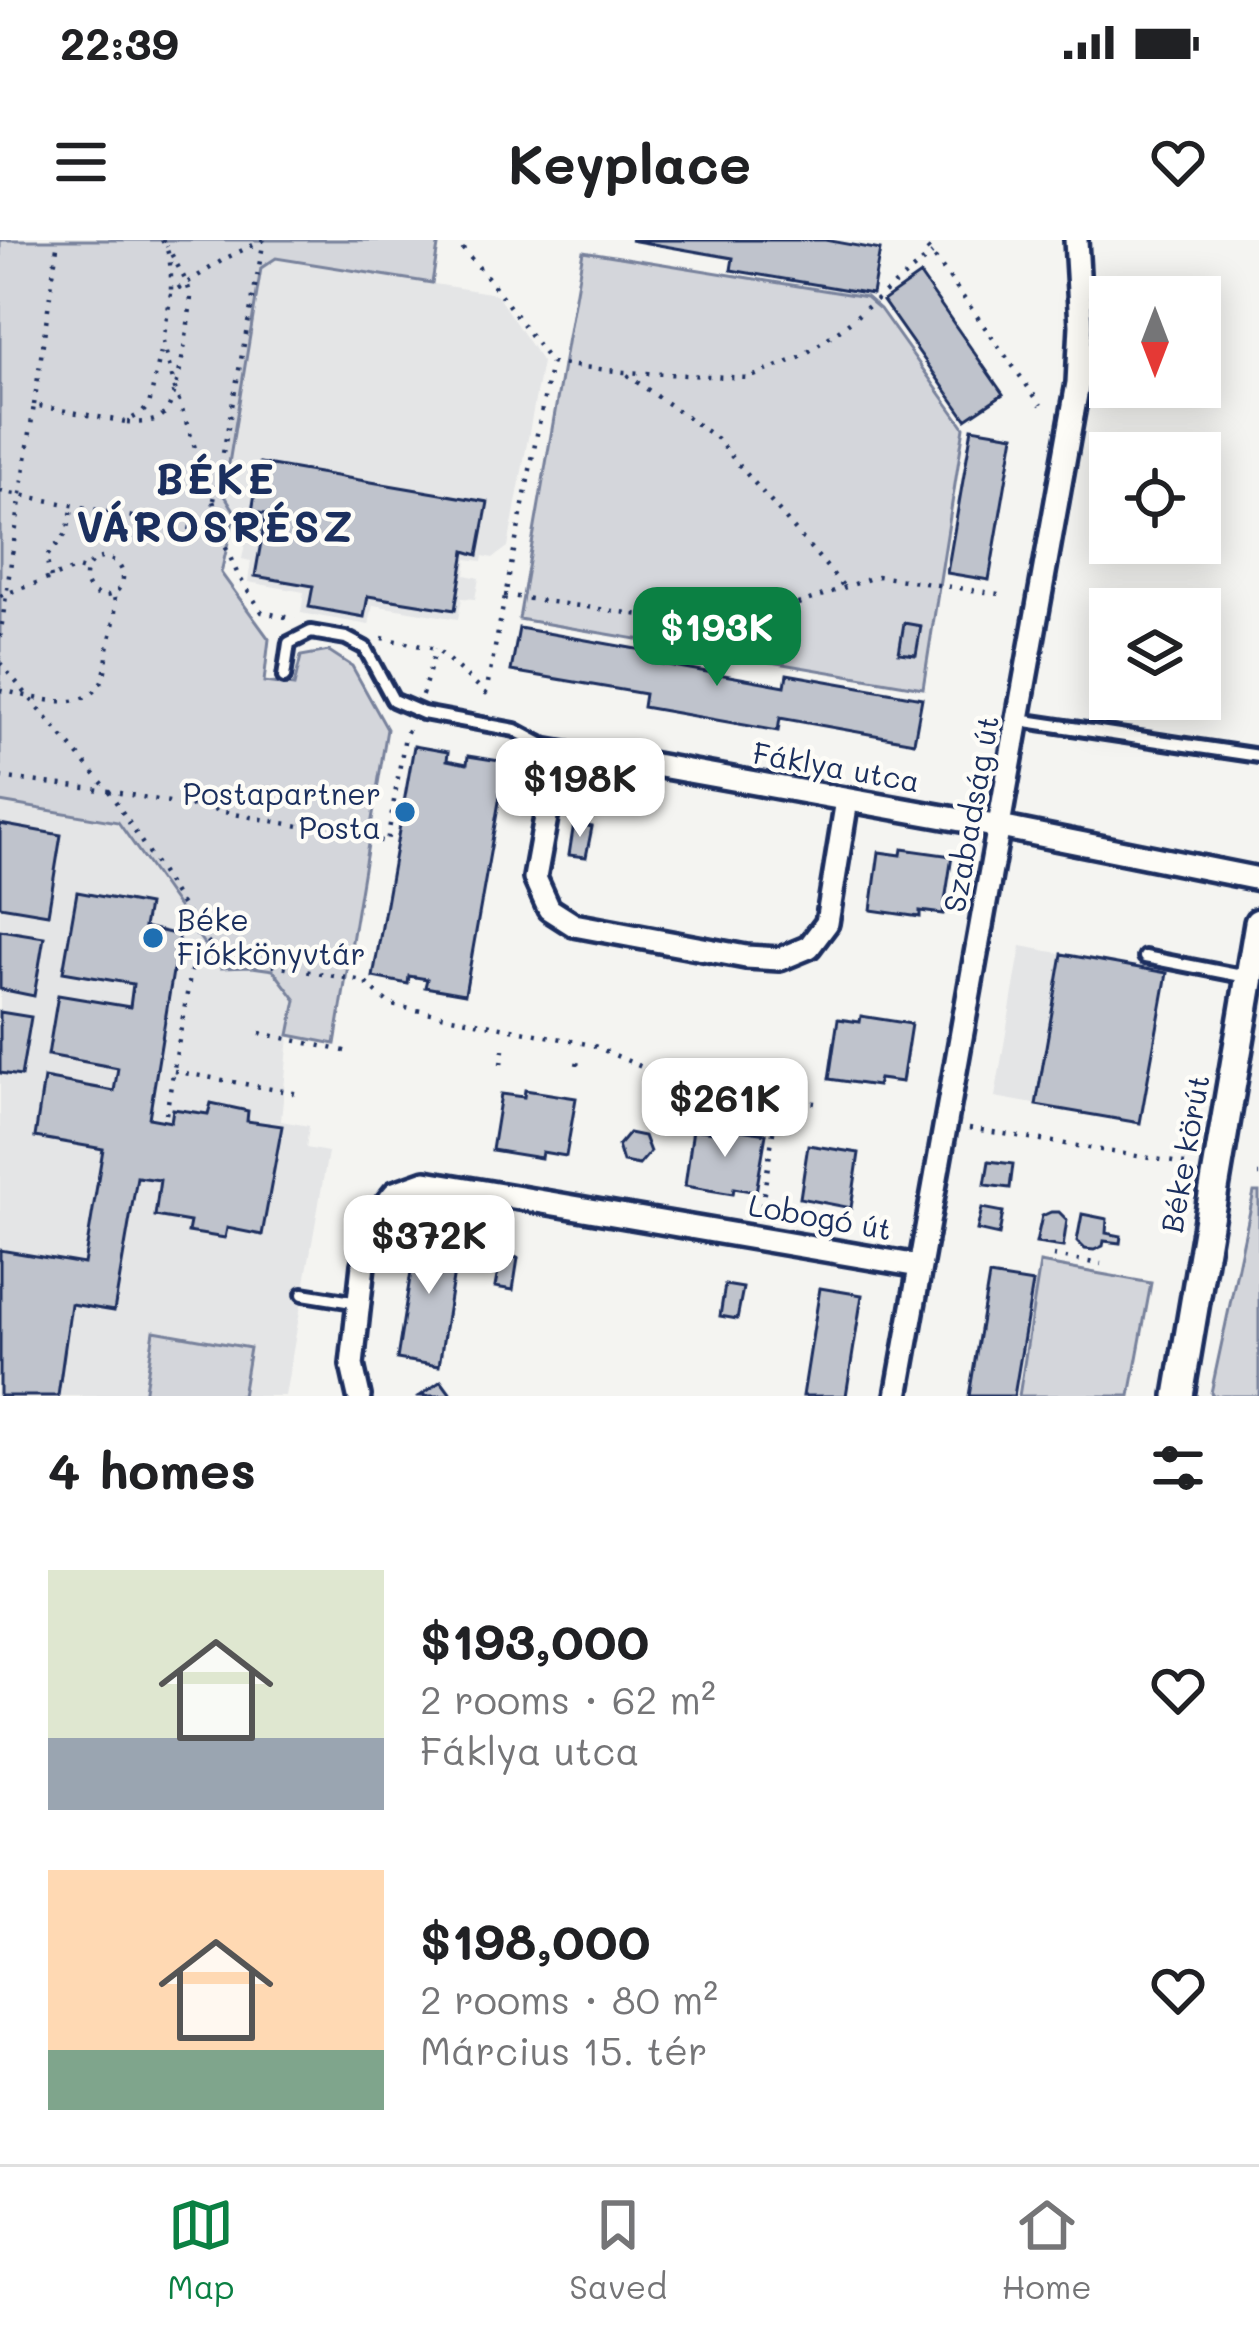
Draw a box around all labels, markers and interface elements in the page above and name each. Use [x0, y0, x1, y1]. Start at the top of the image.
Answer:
text: 22:39 [60, 13, 179, 71]
text: Keyplace [508, 127, 751, 198]
icon: menu [48, 129, 114, 195]
icon: heart [1145, 129, 1211, 195]
north arrow [1089, 276, 1221, 408]
map controls [1089, 276, 1221, 720]
button: locate [1089, 432, 1221, 564]
district label: BÉKE VÁROSRÉSZ [76, 450, 356, 553]
pin: $193K [633, 587, 801, 689]
button: layers [1089, 588, 1221, 720]
text: $193K [660, 600, 774, 651]
street label: Szabadság út [933, 712, 1007, 915]
street label: Fáklya utca [750, 732, 923, 800]
pin: $198K [496, 738, 664, 840]
text: $198K [523, 751, 637, 802]
place label: Postapartner Posta [183, 773, 381, 847]
marker: Postapartner Posta [392, 799, 418, 825]
place label: Béke Fiókkönyvtár [177, 899, 366, 973]
marker: Béke Fiókkönyvtár [140, 925, 166, 951]
pin: $261K [641, 1058, 809, 1160]
text: $261K [669, 1071, 781, 1122]
street label: Béke körút [1150, 1072, 1218, 1236]
street label: Lobogó út [746, 1184, 895, 1248]
pin: $372K [345, 1195, 513, 1297]
text: $372K [371, 1208, 487, 1259]
text: 4 homes [48, 1435, 256, 1502]
icon: filters [1145, 1435, 1211, 1501]
text: $193,000 [420, 1606, 649, 1673]
icon: home [144, 1618, 288, 1762]
icon: heart [1145, 1657, 1211, 1723]
text: 2 rooms · 62 m² [420, 1673, 716, 1724]
text: Fáklya utca [420, 1724, 639, 1775]
text: $198,000 [420, 1906, 650, 1973]
icon: home [144, 1918, 288, 2062]
icon: heart [1145, 1957, 1211, 2023]
text: 2 rooms · 80 m² [420, 1973, 718, 2024]
text: Március 15. tér [420, 2024, 708, 2075]
tab: Map [167, 2192, 235, 2307]
tab: Saved [569, 2192, 667, 2307]
tab: Home [1002, 2192, 1092, 2307]

